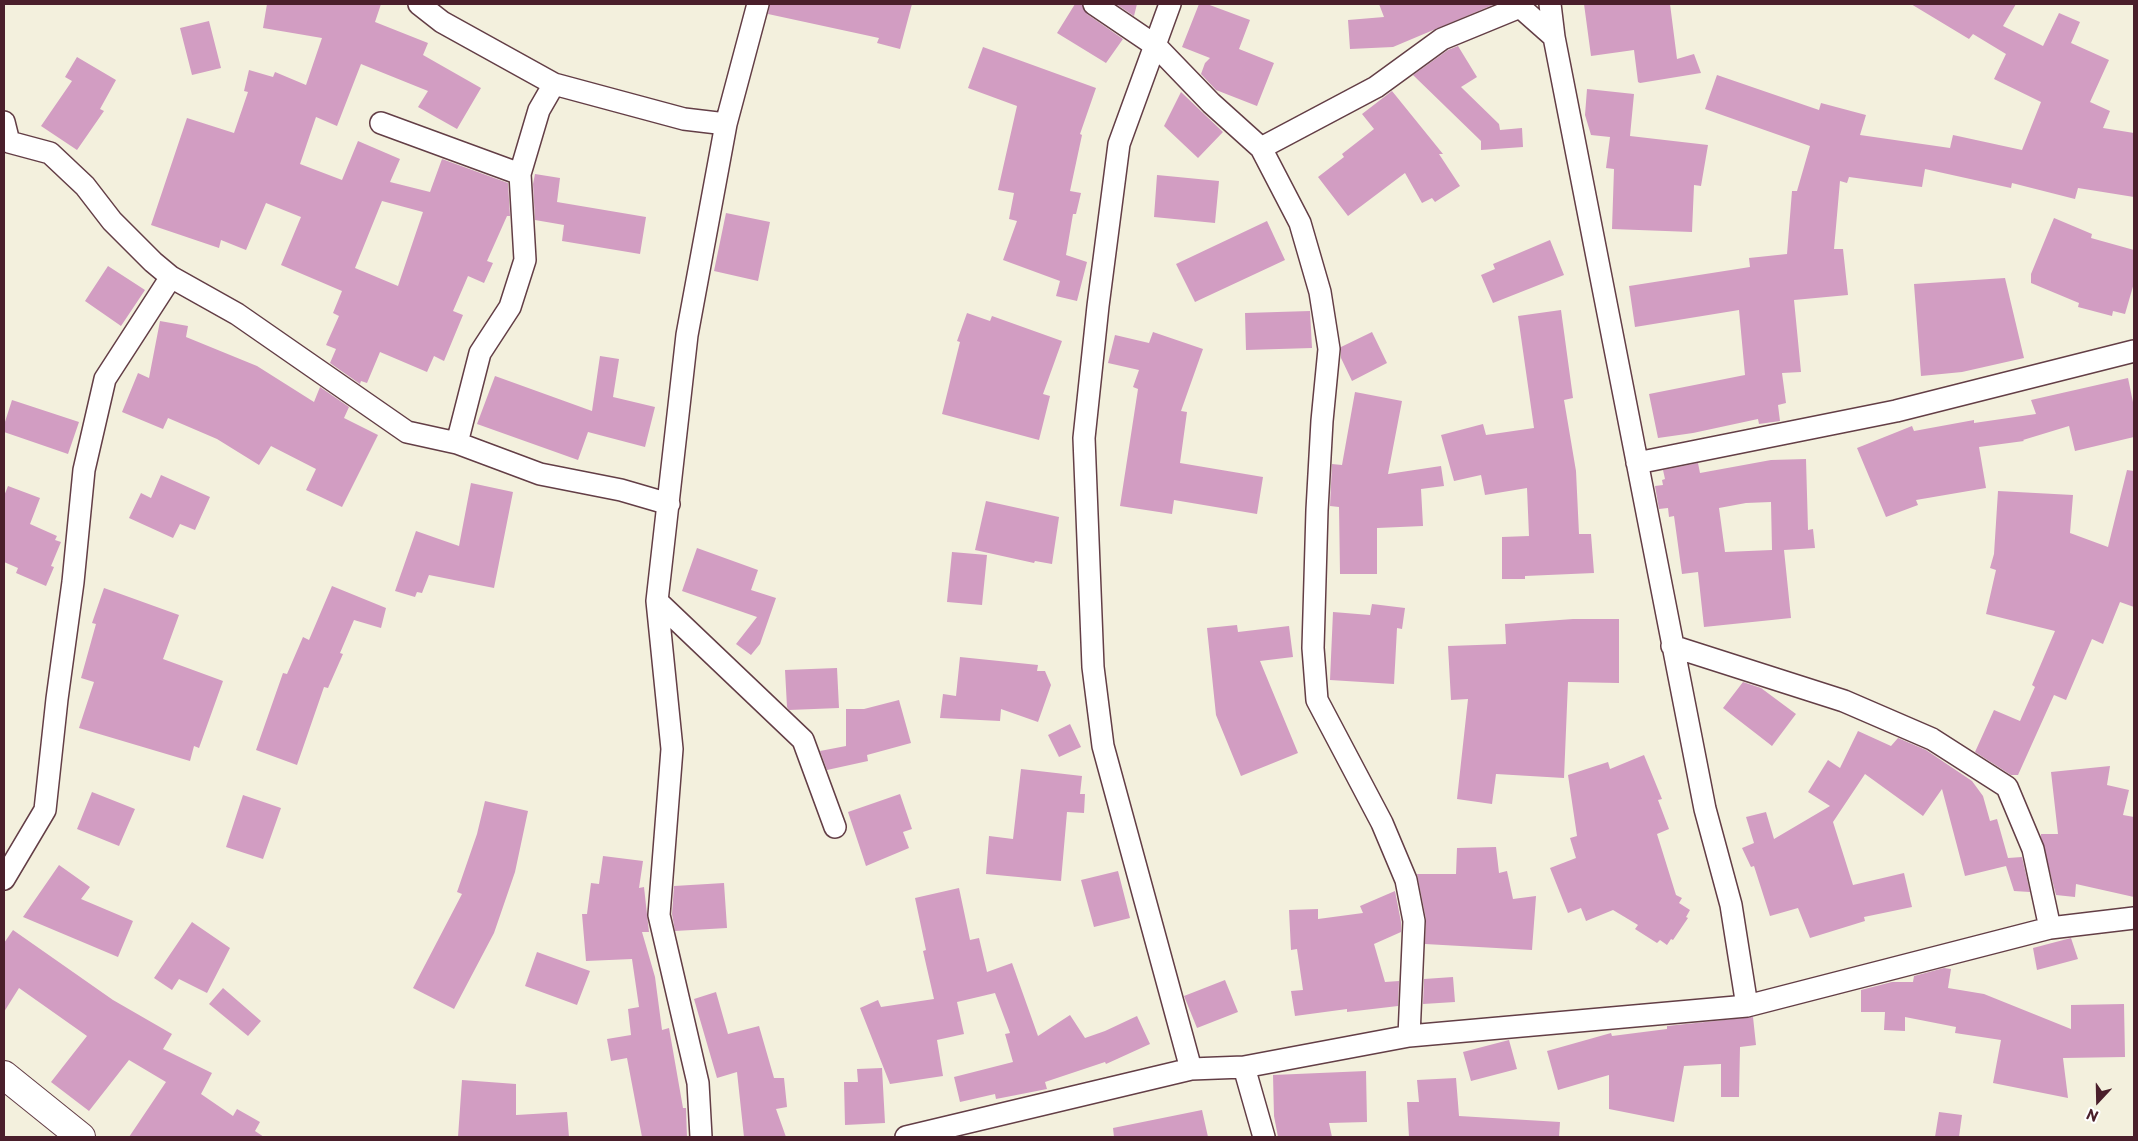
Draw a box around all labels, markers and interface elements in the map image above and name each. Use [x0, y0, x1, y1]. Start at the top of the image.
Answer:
north arrow [2073, 1076, 2123, 1126]
text: N [2084, 1104, 2101, 1127]

